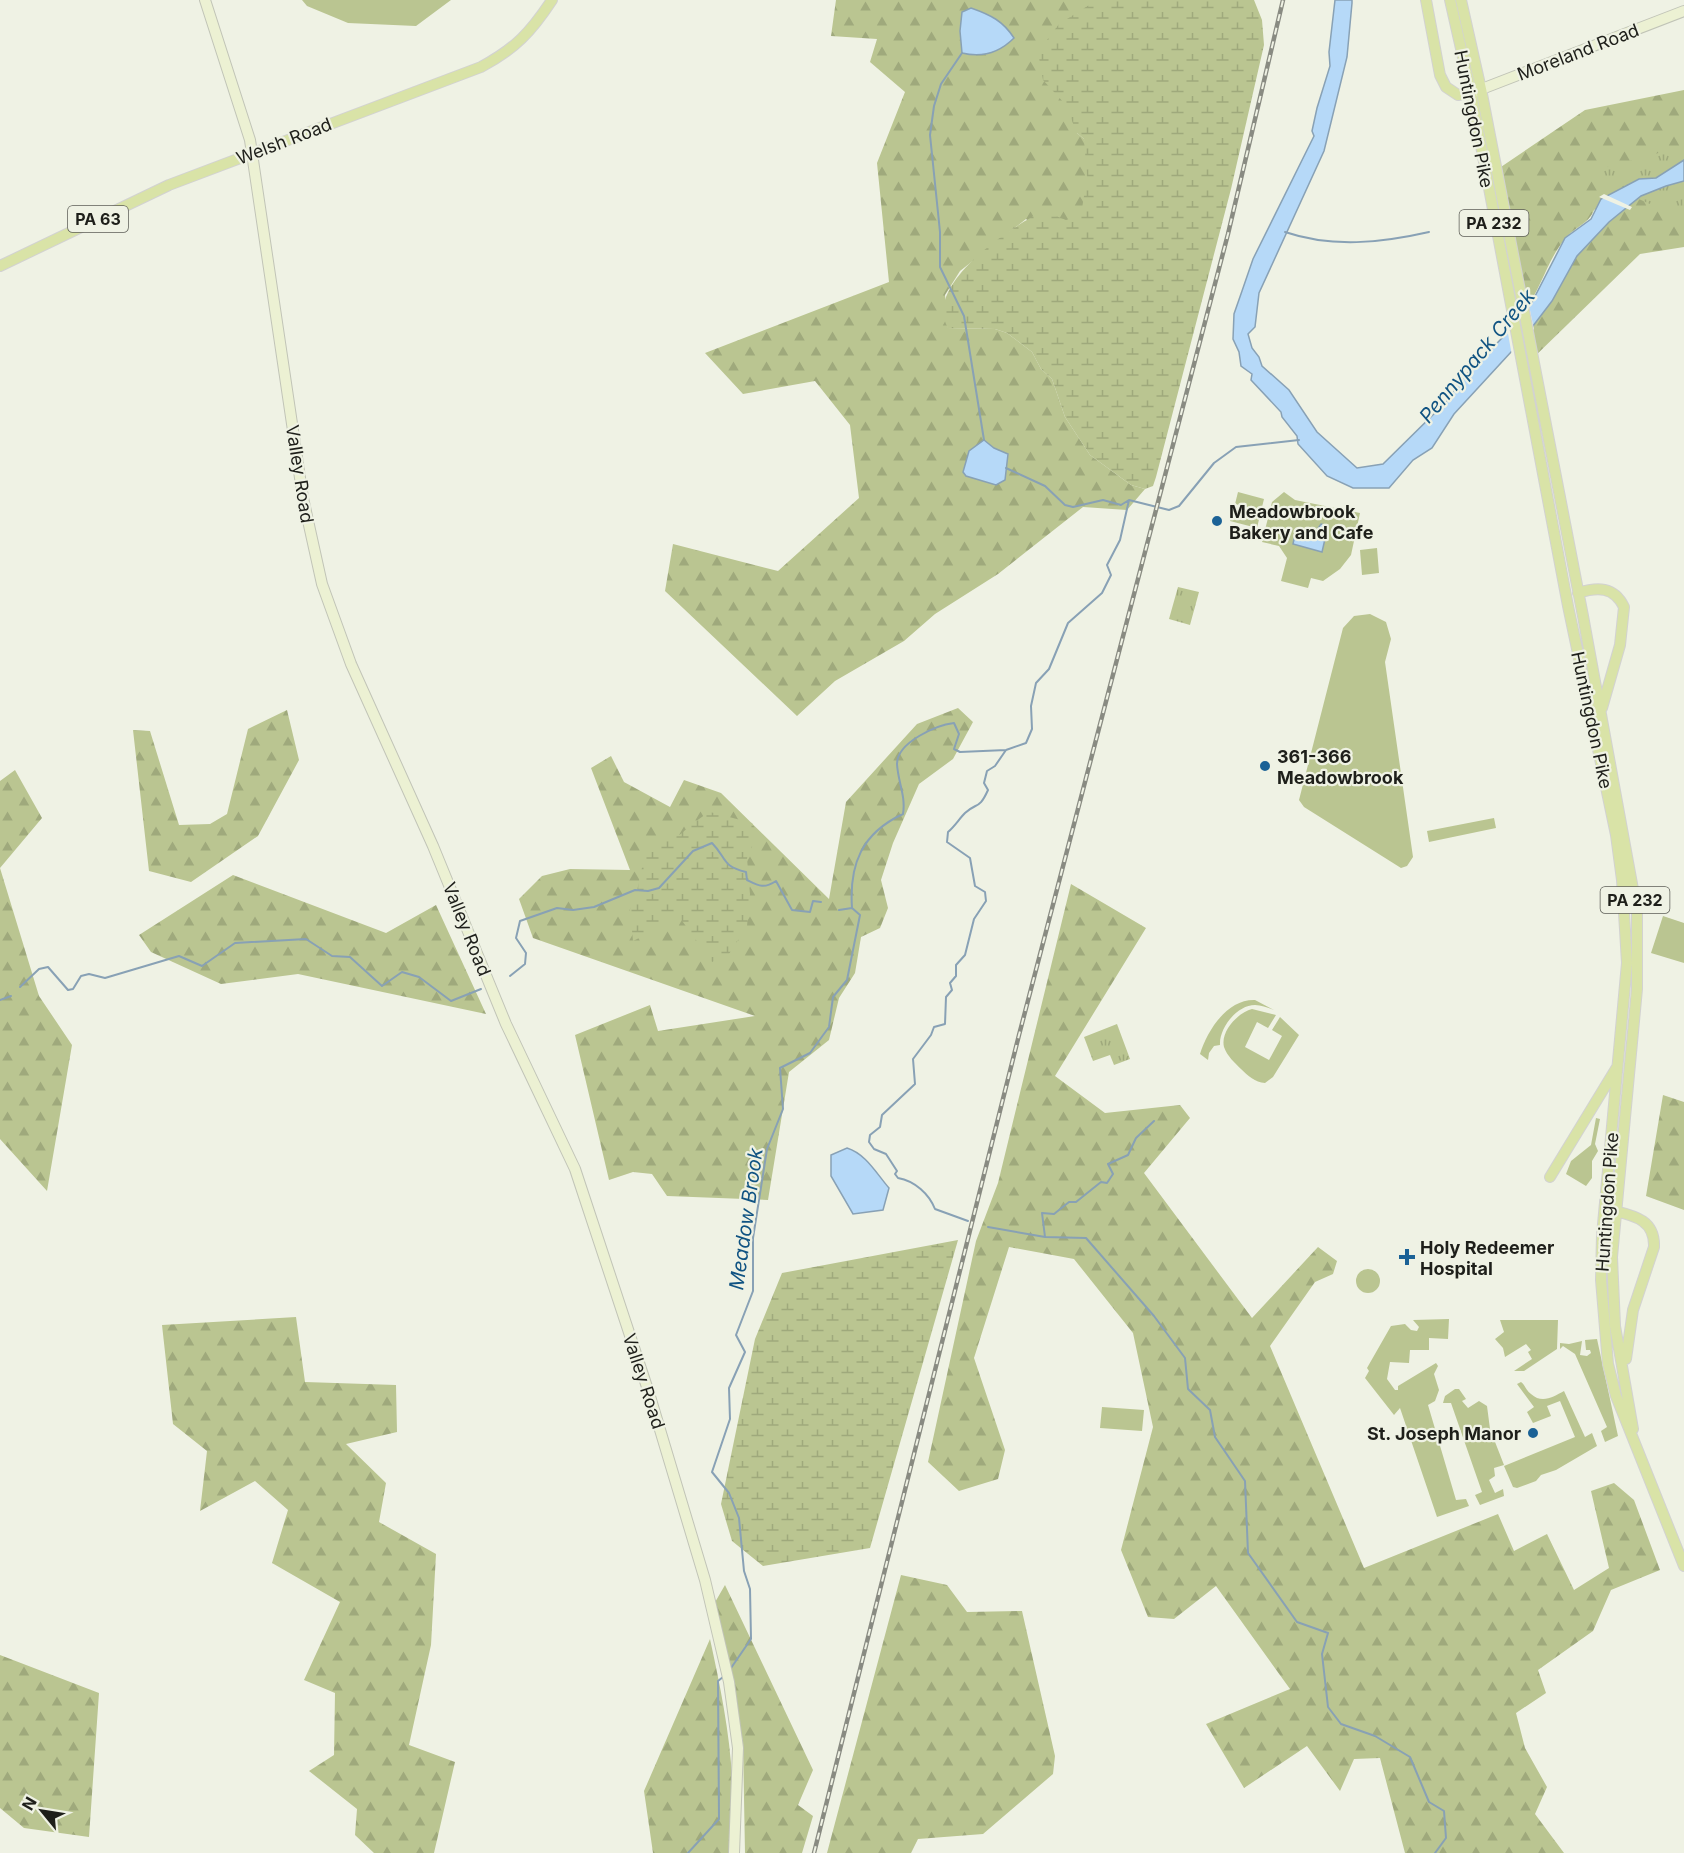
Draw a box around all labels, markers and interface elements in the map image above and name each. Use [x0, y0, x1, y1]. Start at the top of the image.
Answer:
street label: Moreland Road [1514, 19, 1642, 85]
street label: Huntingdon Pike [1450, 48, 1498, 190]
street label: Welsh Road [233, 113, 335, 169]
road number: PA 63 [68, 206, 128, 232]
road number: PA 232 [1460, 210, 1528, 236]
water label: Pennypack Creek [1414, 283, 1541, 428]
street label: Valley Road [282, 423, 318, 525]
place label: Meadowbrook Bakery and Cafe [1229, 501, 1374, 543]
marker: Meadowbrook Bakery and Cafe [1210, 514, 1224, 528]
street label: Huntingdon Pike [1567, 649, 1617, 791]
place label: 361-366 Meadowbrook [1277, 746, 1404, 788]
marker: 361-366 Meadowbrook [1258, 759, 1272, 773]
street label: Valley Road [439, 879, 495, 979]
road number: PA 232 [1600, 887, 1670, 913]
street label: Huntingdon Pike [1592, 1131, 1622, 1273]
water label: Meadow Brook [724, 1146, 768, 1291]
place label: Holy Redeemer Hospital [1420, 1237, 1554, 1279]
marker: Holy Redeemer Hospital [1398, 1248, 1416, 1266]
street label: Valley Road [619, 1331, 669, 1431]
place label: St. Joseph Manor [1367, 1423, 1521, 1444]
marker: St. Joseph Manor [1526, 1426, 1540, 1440]
north arrow [12, 1781, 72, 1841]
text: N [17, 1793, 41, 1814]

